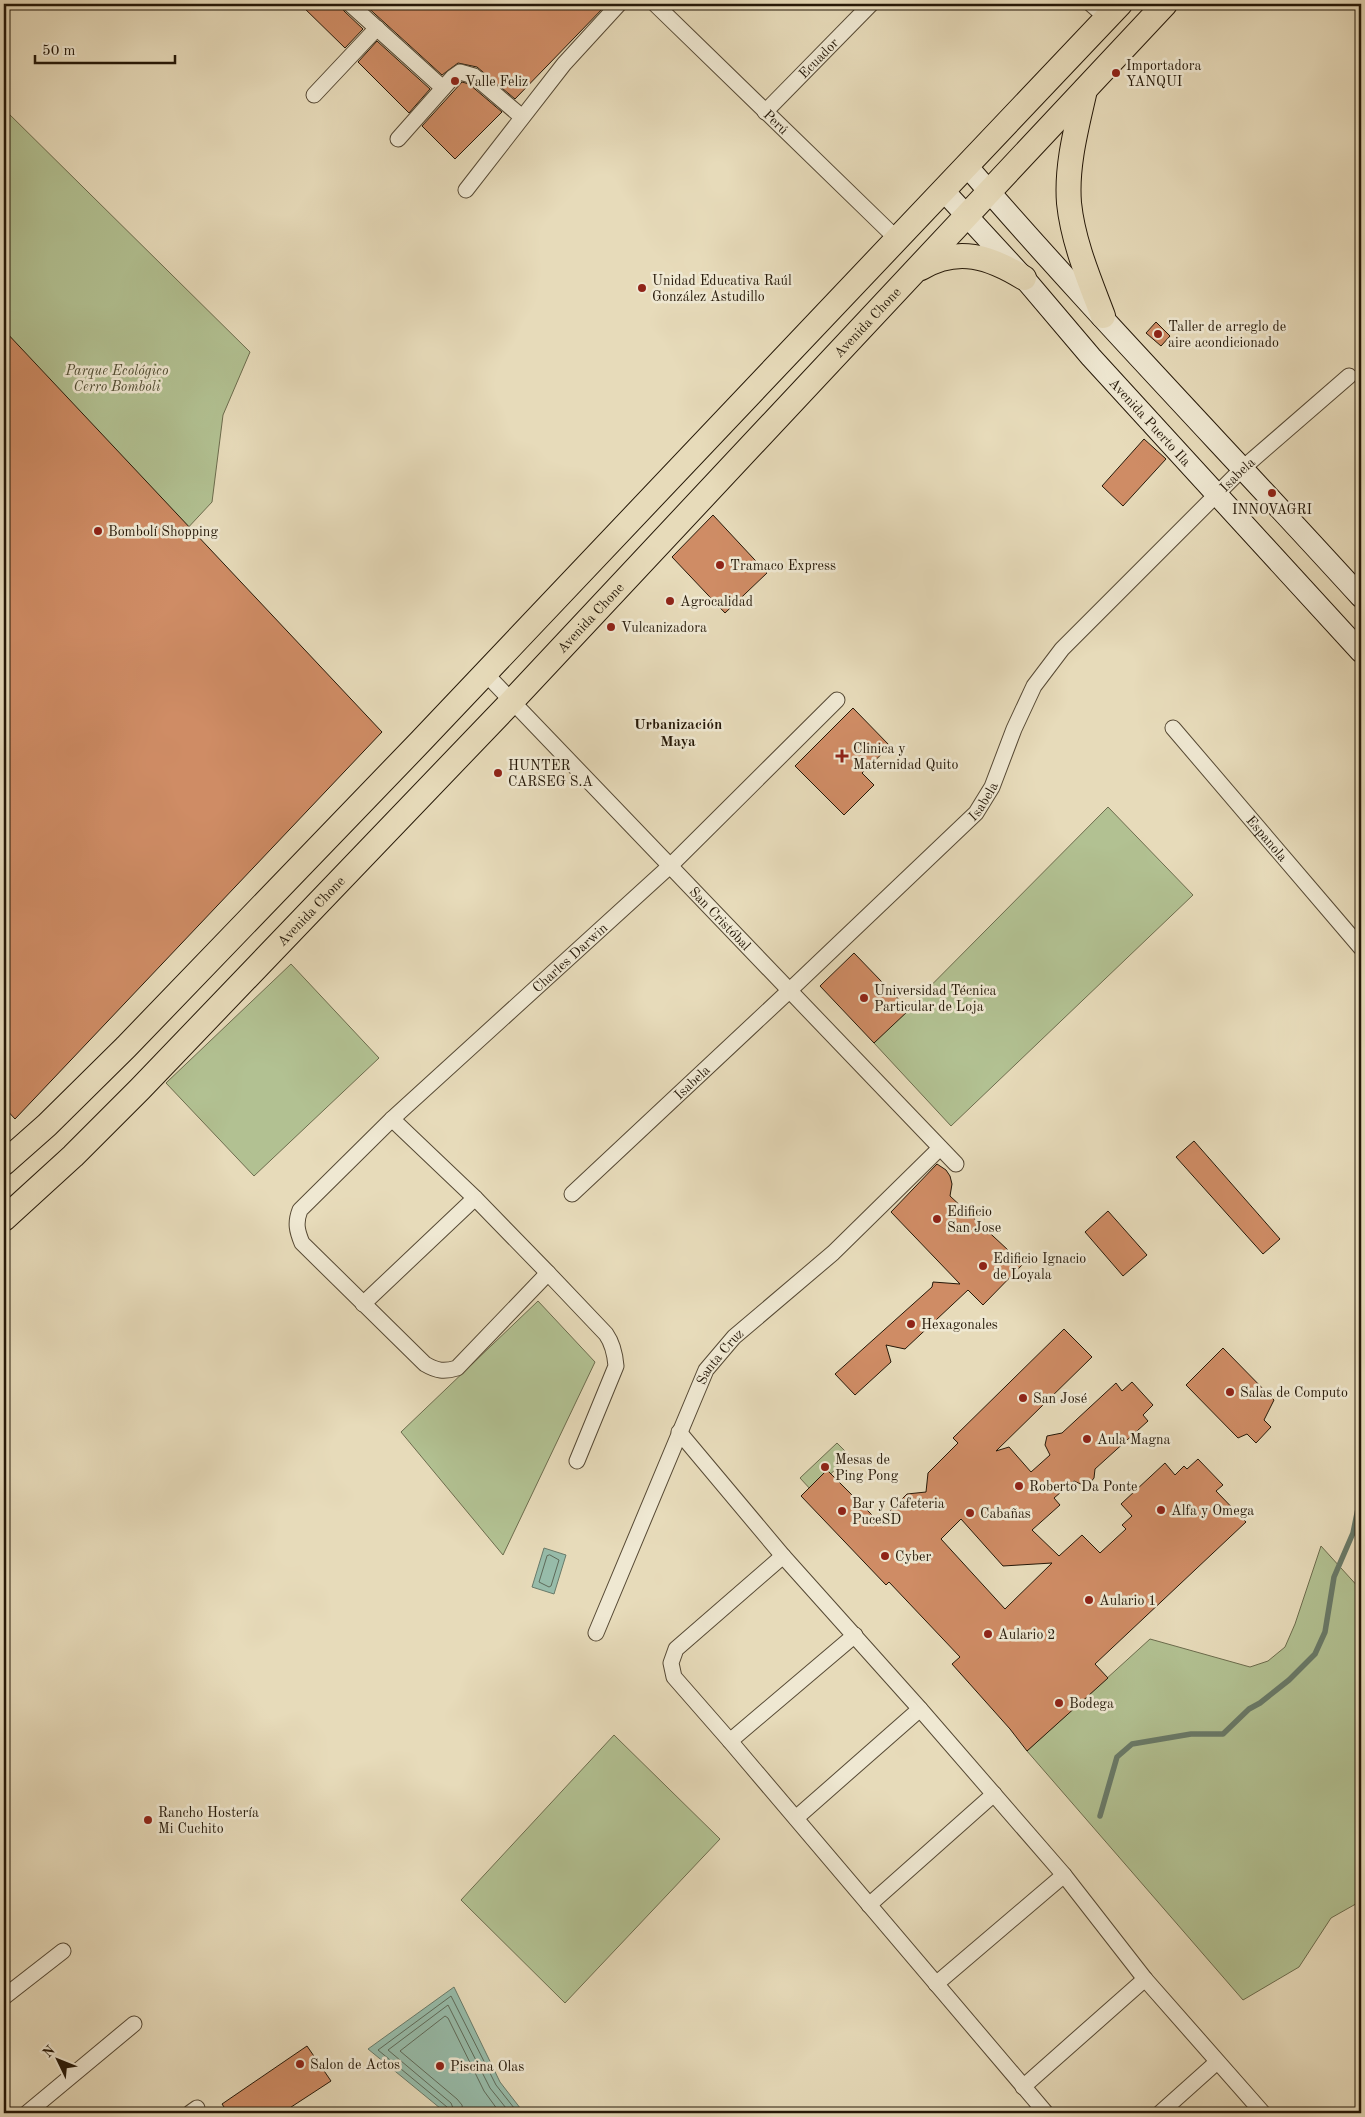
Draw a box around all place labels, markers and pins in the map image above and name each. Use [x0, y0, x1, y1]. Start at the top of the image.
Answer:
place label: Importadora YANQUI [1126, 59, 1201, 89]
marker: Importadora YANQUI [1110, 67, 1122, 79]
marker: Valle Feliz [449, 75, 461, 87]
place label: Valle Feliz [465, 75, 528, 89]
place label: Unidad Educativa Raúl González Astudillo [652, 274, 792, 304]
marker: Unidad Educativa Raúl González Astudillo [636, 282, 648, 294]
place label: Taller de arreglo de aire acondicionado [1168, 320, 1286, 350]
marker: Taller de arreglo de aire acondicionado [1152, 328, 1164, 340]
marker: INNOVAGRI [1266, 487, 1278, 499]
place label: INNOVAGRI [1232, 503, 1312, 517]
marker: Bombolí Shopping [92, 525, 104, 537]
place label: Bombolí Shopping [108, 525, 218, 539]
marker: Tramaco Express [714, 559, 726, 571]
place label: Tramaco Express [730, 559, 836, 573]
marker: Agrocalidad [664, 595, 676, 607]
place label: Agrocalidad [680, 595, 753, 609]
marker: Vulcanizadora [605, 621, 617, 633]
place label: Vulcanizadora [621, 621, 707, 635]
place label: Clinica y Maternidad Quito [853, 742, 958, 772]
marker: Clinica y Maternidad Quito [835, 749, 849, 763]
place label: HUNTER CARSEG S.A [508, 759, 593, 789]
marker: HUNTER CARSEG S.A [492, 767, 504, 779]
place label: Universidad Técnica Particular de Loja [874, 984, 997, 1014]
marker: Universidad Técnica Particular de Loja [858, 992, 870, 1004]
place label: Edificio San Jose [947, 1205, 1001, 1235]
marker: Edificio San Jose [931, 1213, 943, 1225]
place label: Edificio Ignacio de Loyala [993, 1252, 1086, 1282]
marker: Edificio Ignacio de Loyala [977, 1260, 989, 1272]
marker: Hexagonales [905, 1318, 917, 1330]
place label: Hexagonales [921, 1318, 998, 1332]
marker: Salas de Computo [1224, 1386, 1236, 1398]
place label: Salas de Computo [1240, 1386, 1348, 1400]
marker: San José [1017, 1392, 1029, 1404]
place label: San José [1033, 1392, 1087, 1406]
marker: Aula Magna [1081, 1433, 1093, 1445]
place label: Aula Magna [1097, 1433, 1171, 1447]
place label: Mesas de Ping Pong [835, 1453, 899, 1483]
marker: Mesas de Ping Pong [819, 1461, 831, 1473]
marker: Roberto Da Ponte [1013, 1480, 1025, 1492]
place label: Roberto Da Ponte [1029, 1480, 1137, 1494]
place label: Bar y Cafeteria PuceSD [852, 1497, 945, 1527]
marker: Alfa y Omega [1155, 1504, 1167, 1516]
place label: Alfa y Omega [1171, 1504, 1254, 1518]
marker: Bar y Cafeteria PuceSD [836, 1505, 848, 1517]
marker: Cabañas [964, 1507, 976, 1519]
place label: Cabañas [980, 1507, 1031, 1521]
marker: Cyber [879, 1550, 891, 1562]
place label: Cyber [895, 1550, 931, 1564]
marker: Aulario 1 [1083, 1594, 1095, 1606]
place label: Aulario 1 [1099, 1594, 1156, 1608]
marker: Aulario 2 [982, 1628, 994, 1640]
place label: Aulario 2 [998, 1628, 1055, 1642]
marker: Bodega [1053, 1697, 1065, 1709]
place label: Bodega [1069, 1697, 1114, 1711]
place label: Rancho Hostería Mi Cuchito [158, 1806, 259, 1836]
marker: Rancho Hostería Mi Cuchito [142, 1814, 154, 1826]
marker: Salon de Actos [294, 2058, 306, 2070]
place label: Salon de Actos [310, 2058, 400, 2072]
marker: Piscina Olas [434, 2060, 446, 2072]
place label: Piscina Olas [450, 2060, 524, 2074]

